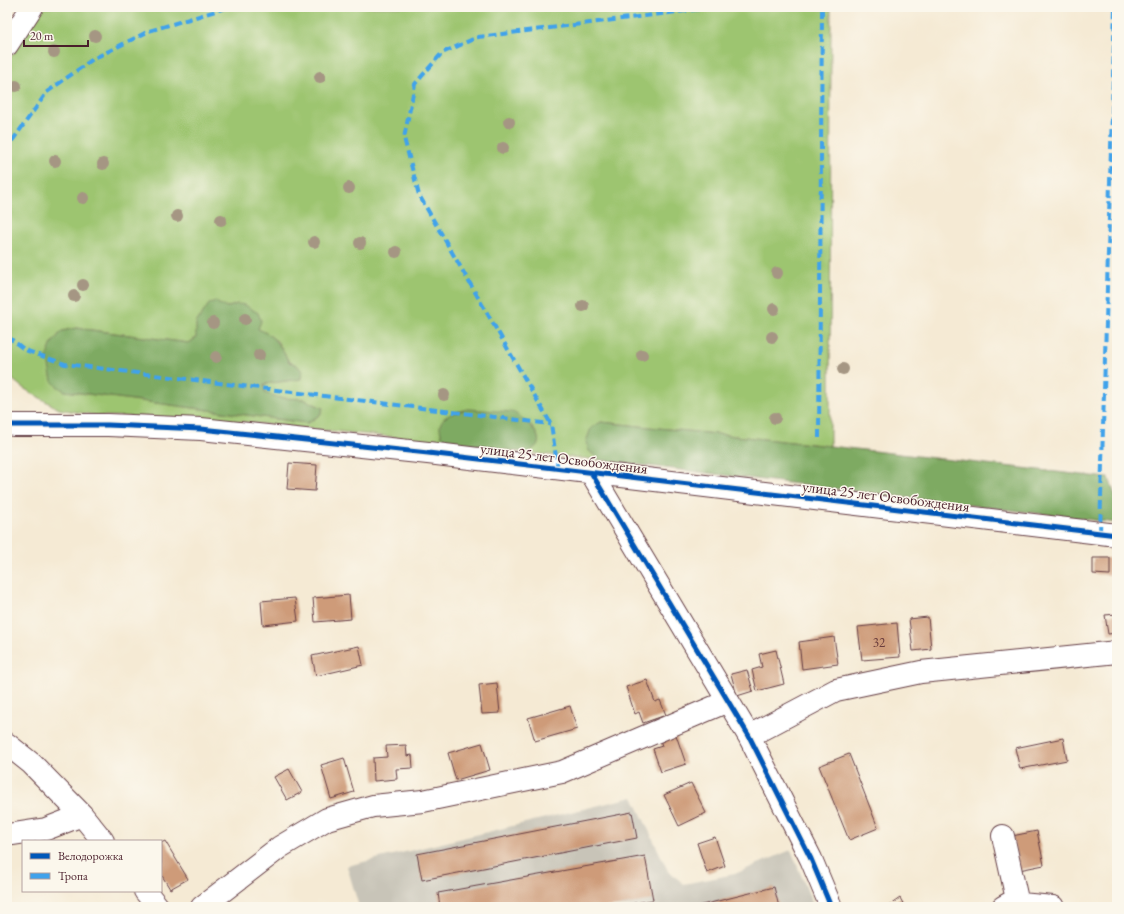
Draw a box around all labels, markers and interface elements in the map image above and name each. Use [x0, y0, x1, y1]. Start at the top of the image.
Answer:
scale bar [24, 22, 88, 48]
text: 20 m [30, 28, 54, 44]
street label: улица 25 лет Освобождения [479, 438, 649, 478]
street label: улица 25 лет Освобождения [801, 476, 971, 516]
house number: 32 [873, 634, 886, 651]
legend [22, 840, 162, 892]
text: Велодорожка [58, 848, 123, 864]
text: Тропа [58, 868, 88, 884]

